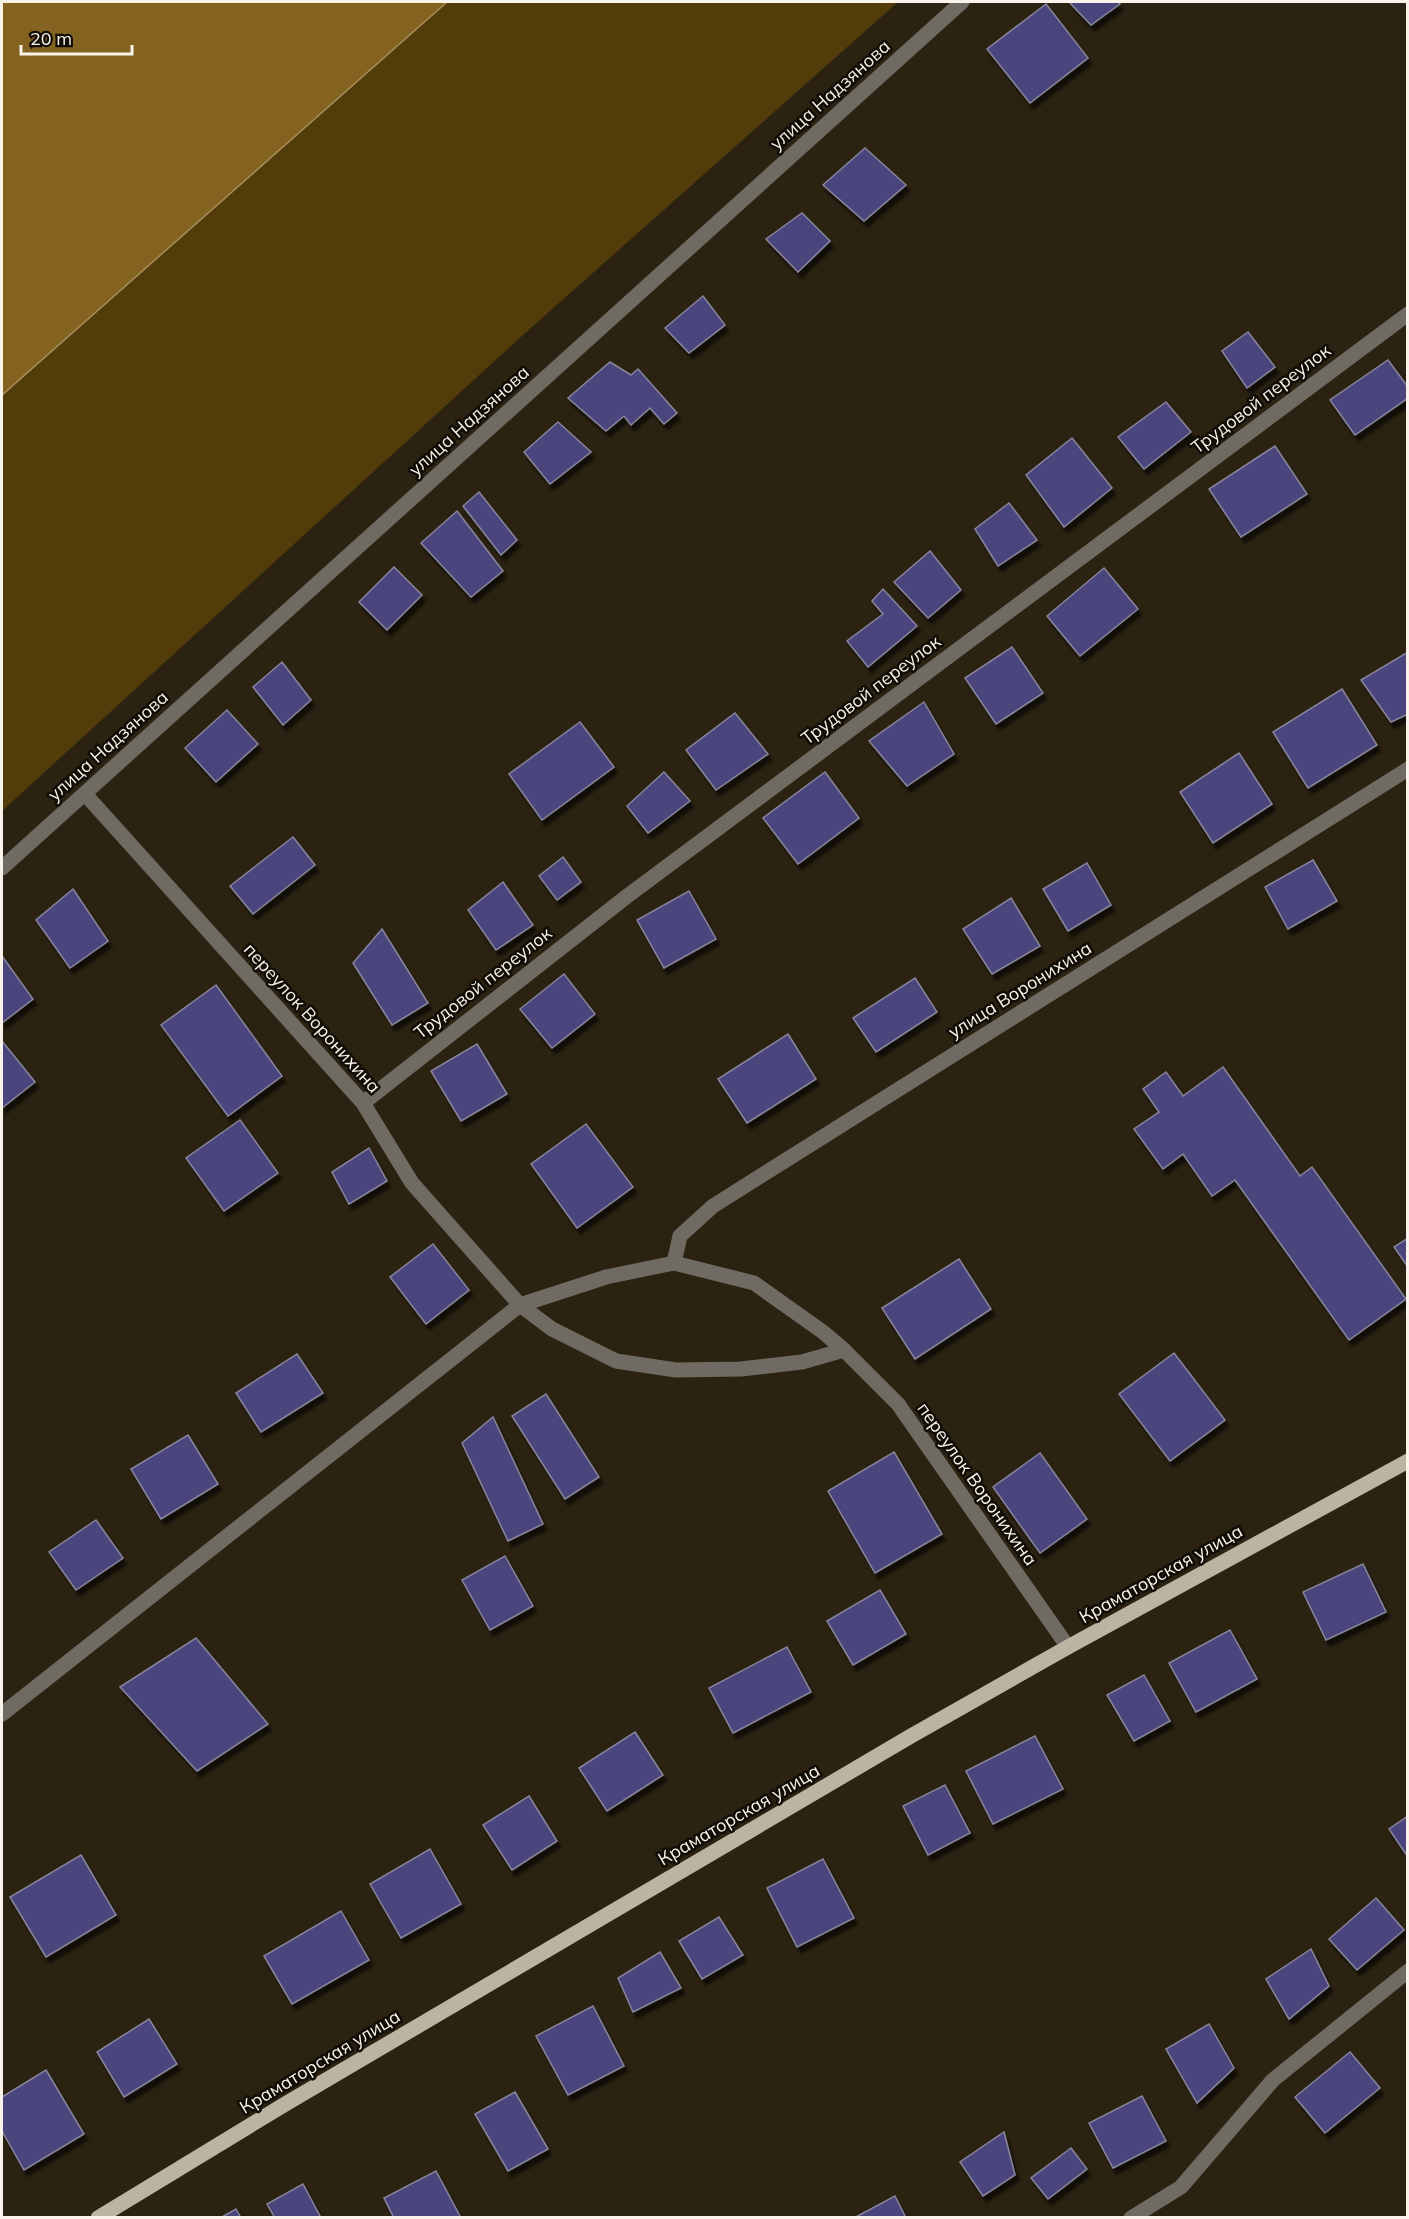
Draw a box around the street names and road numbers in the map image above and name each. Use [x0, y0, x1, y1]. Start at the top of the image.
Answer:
street label: улица Надзянова [765, 35, 895, 155]
street label: Трудовой переулок [1186, 338, 1335, 459]
street label: улица Надзянова [404, 361, 534, 481]
street label: Трудовой переулок [796, 629, 945, 750]
street label: улица Надзянова [43, 686, 173, 806]
street label: Трудовой переулок [409, 921, 556, 1044]
street label: улица Воронихина [944, 936, 1096, 1043]
street label: переулок Воронихина [239, 938, 386, 1097]
street label: переулок Воронихина [912, 1398, 1042, 1570]
street label: Краматорская улица [1075, 1519, 1246, 1628]
street label: Краматорская улица [654, 1759, 824, 1870]
street label: Краматорская улица [235, 2005, 404, 2119]

